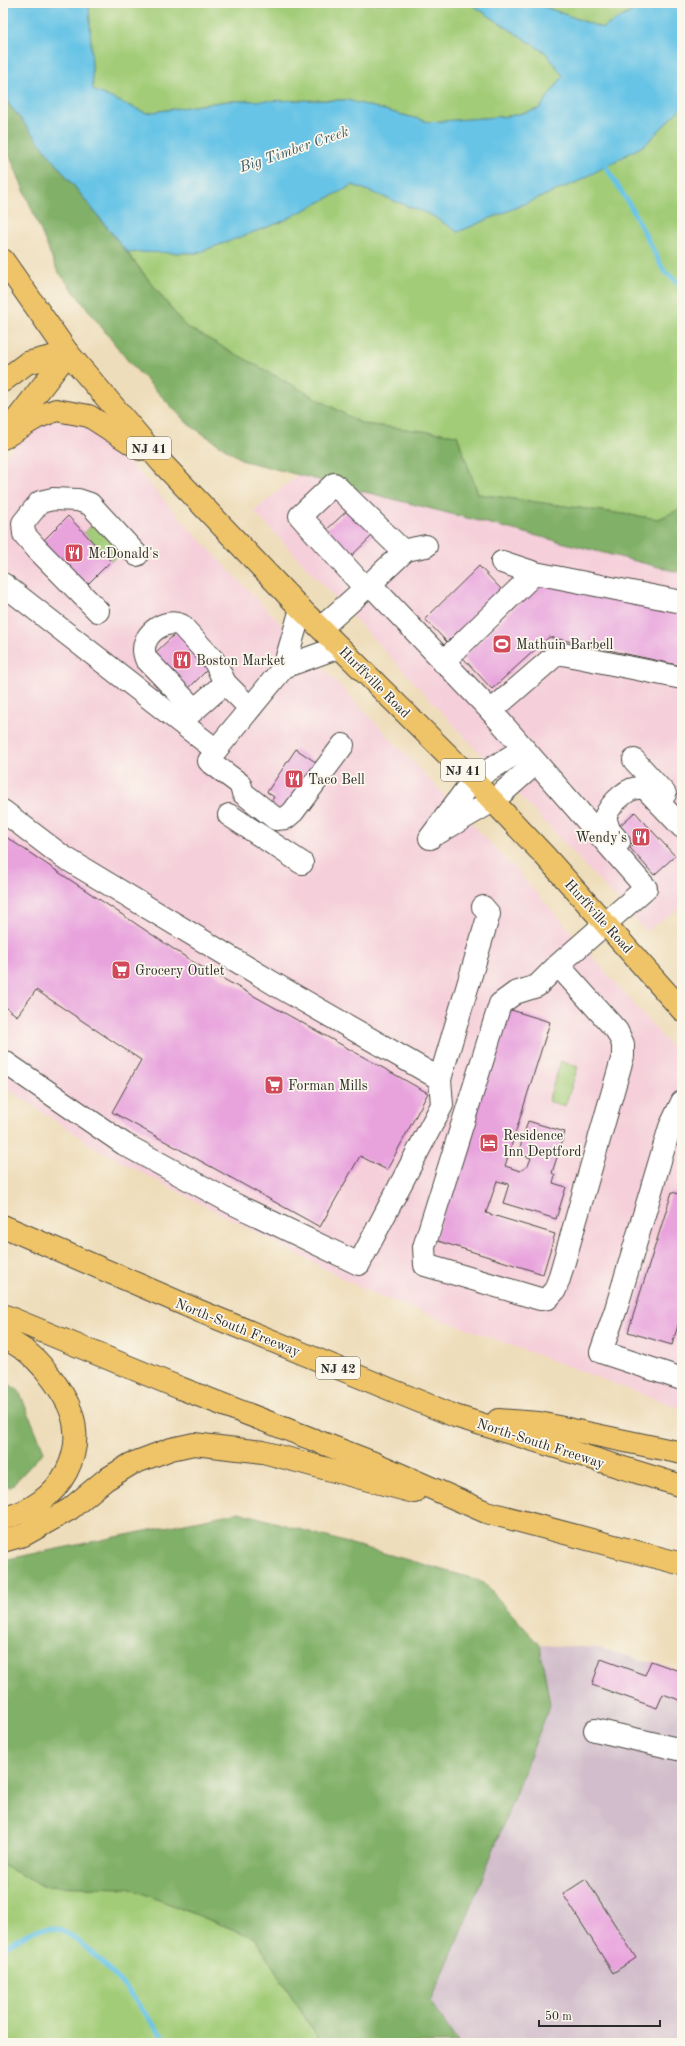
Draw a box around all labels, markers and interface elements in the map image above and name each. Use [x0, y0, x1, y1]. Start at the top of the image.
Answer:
water label: Big Timber Creek [237, 125, 351, 176]
road number: NJ 41 [127, 437, 171, 459]
restaurant icon: McDonald's [63, 542, 85, 564]
place label: McDonald's [88, 547, 159, 561]
sports icon: Mathuin Barbell [491, 633, 513, 655]
place label: Mathuin Barbell [516, 638, 614, 652]
street label: Hurffville Road [336, 645, 412, 721]
restaurant icon: Boston Market [171, 649, 193, 671]
place label: Boston Market [196, 654, 285, 668]
road number: NJ 41 [441, 759, 485, 781]
restaurant icon: Taco Bell [283, 768, 305, 790]
place label: Taco Bell [308, 773, 365, 787]
restaurant icon: Wendy's [630, 826, 652, 848]
place label: Wendy's [575, 831, 627, 845]
street label: Hurffville Road [562, 877, 635, 956]
supermarket icon: Grocery Outlet [110, 959, 132, 981]
place label: Grocery Outlet [135, 964, 225, 978]
supermarket icon: Forman Mills [263, 1074, 285, 1096]
place label: Forman Mills [288, 1079, 368, 1093]
place label: Residence Inn Deptford [503, 1129, 582, 1159]
hotel icon: Residence Inn Deptford [478, 1132, 500, 1154]
street label: North-South Freeway [173, 1296, 303, 1360]
road number: NJ 42 [316, 1357, 360, 1379]
street label: North-South Freeway [475, 1417, 607, 1471]
scale bar [539, 2002, 660, 2028]
text: 50 m [545, 2010, 572, 2023]

